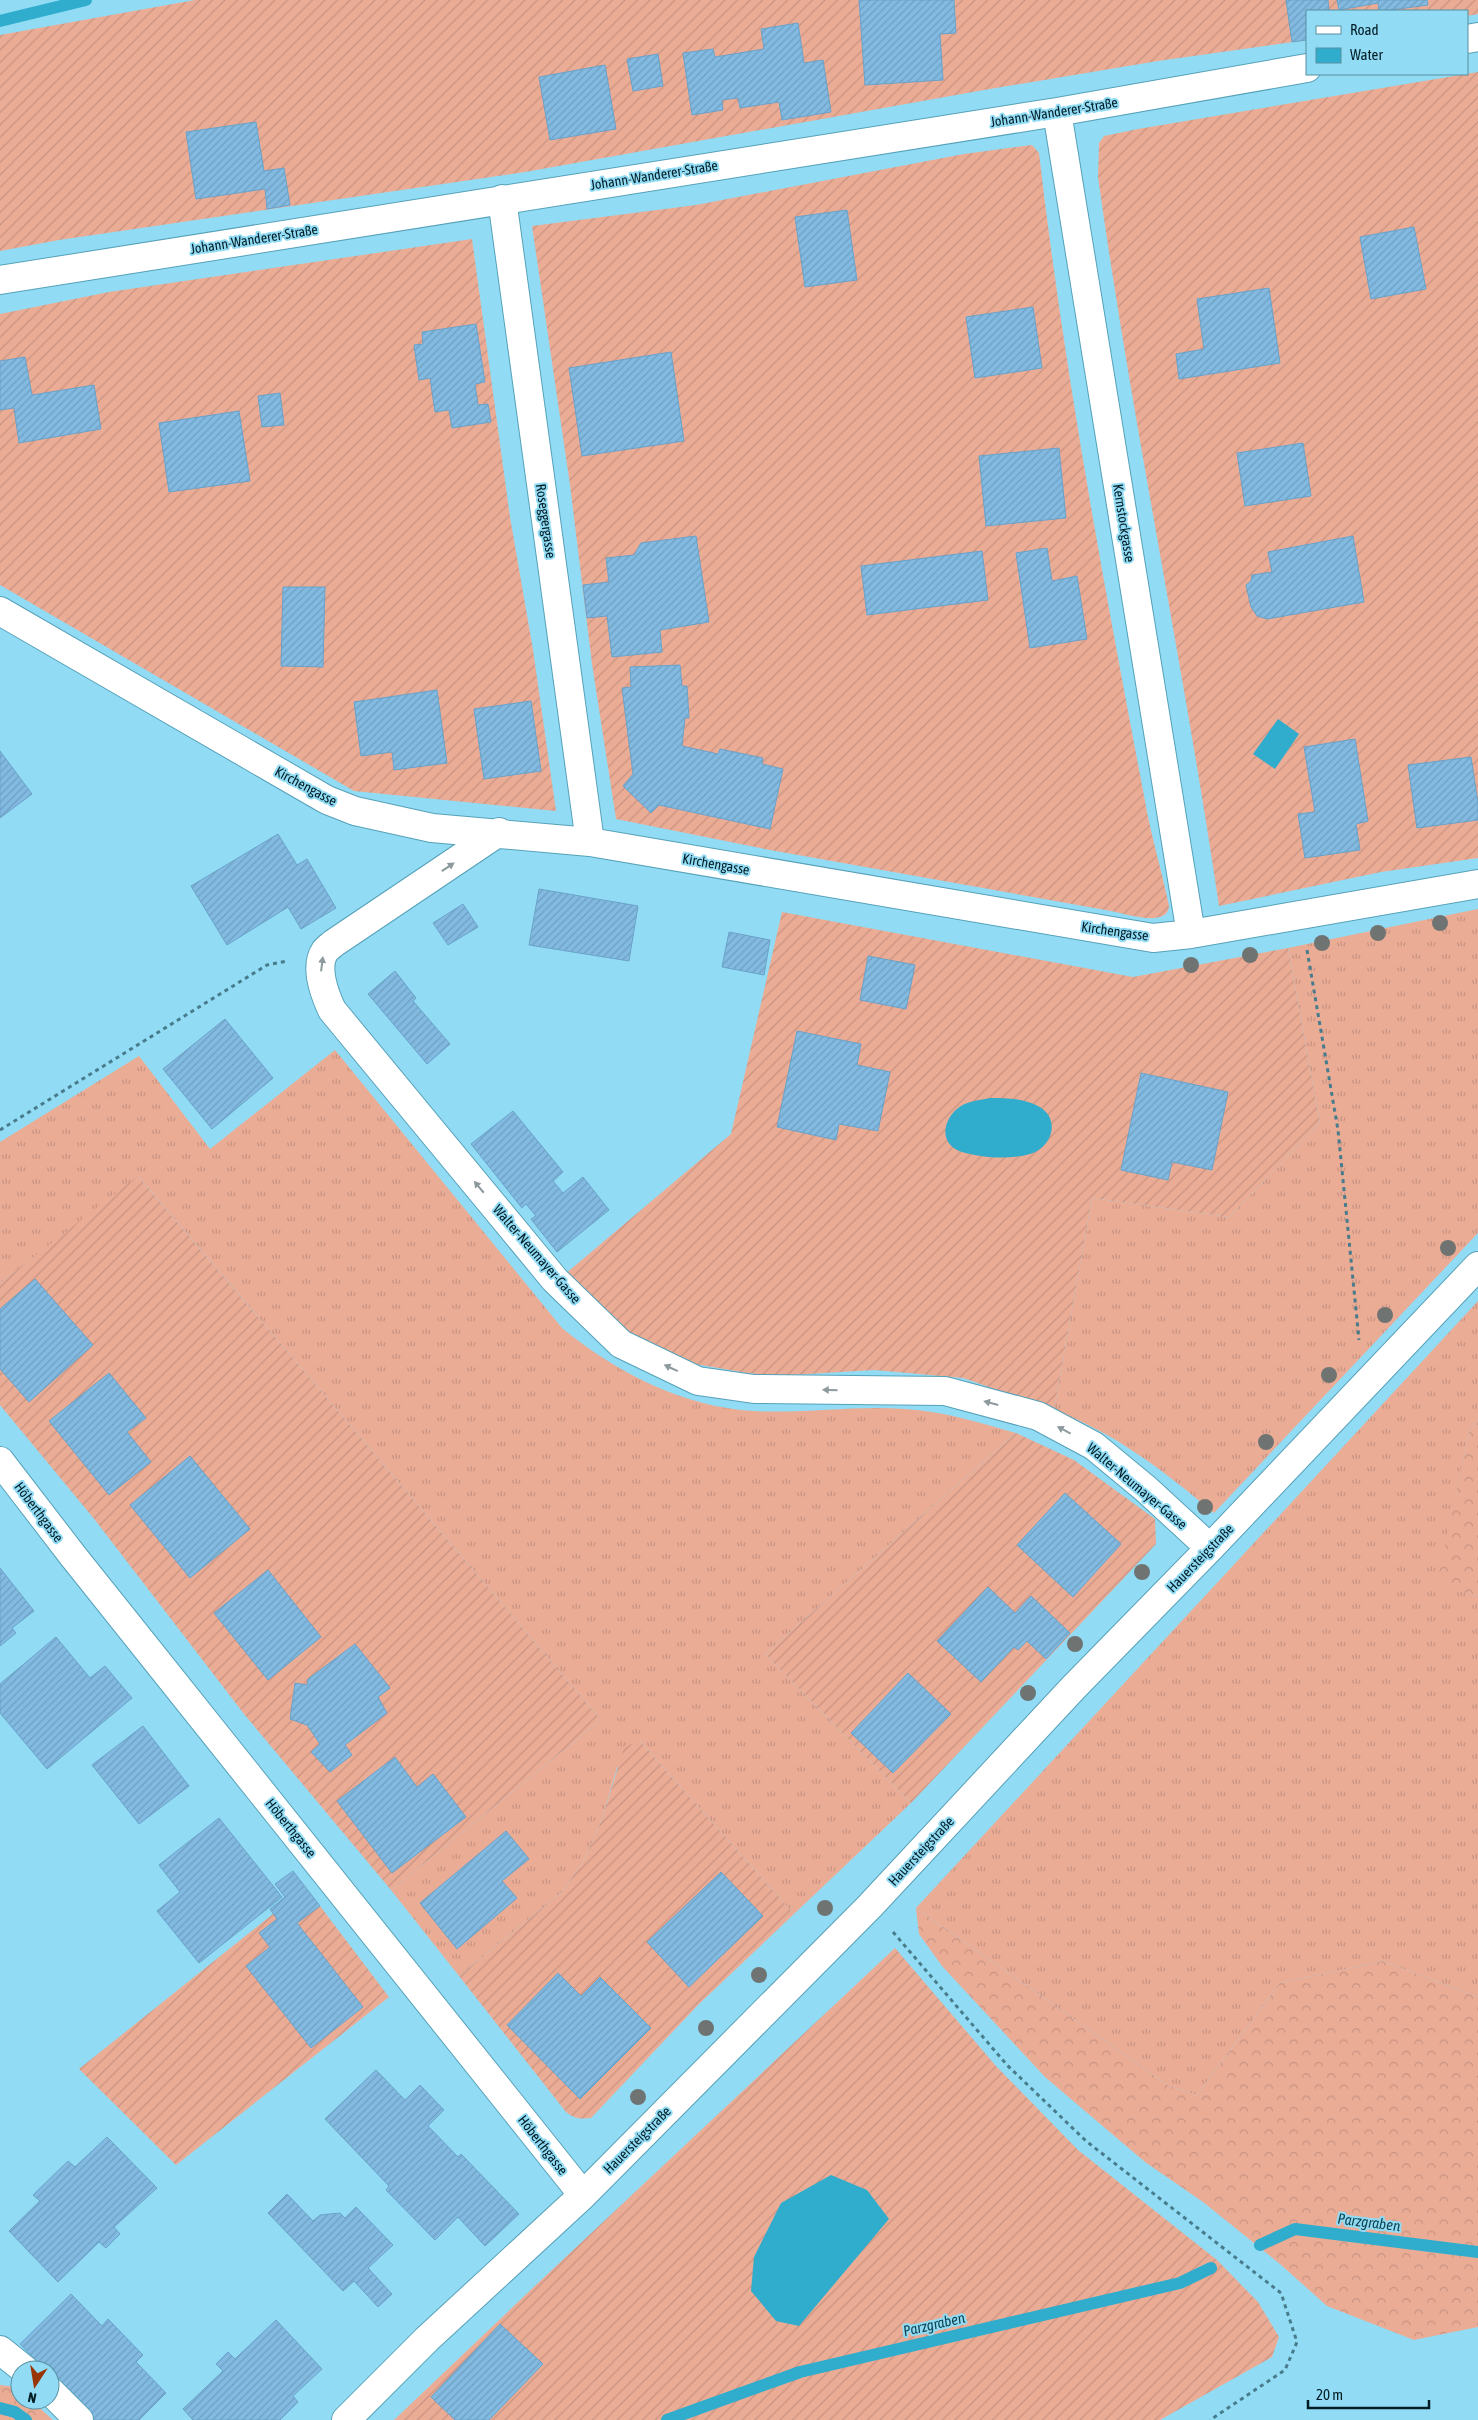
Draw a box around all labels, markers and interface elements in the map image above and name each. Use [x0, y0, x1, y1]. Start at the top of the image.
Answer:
legend [1306, 10, 1468, 75]
text: Road [1350, 21, 1379, 38]
text: Water [1350, 46, 1383, 63]
street label: Johann-Wanderer-Straße [989, 94, 1119, 130]
street label: Johann-Wanderer-Straße [589, 157, 719, 193]
street label: Johann-Wanderer-Straße [189, 221, 319, 257]
street label: Roseggergasse [533, 483, 559, 559]
street label: Kernstockgasse [1110, 483, 1138, 563]
street label: Kirchengasse [272, 763, 340, 809]
street label: Kirchengasse [681, 850, 751, 878]
one-way arrow [441, 862, 454, 872]
street label: Kirchengasse [1080, 918, 1150, 944]
one-way arrow [318, 955, 326, 971]
one-way arrow [473, 1181, 484, 1194]
street label: Walter-Neumayer-Gasse [490, 1201, 584, 1307]
one-way arrow [664, 1364, 678, 1372]
one-way arrow [822, 1386, 838, 1394]
one-way arrow [983, 1399, 998, 1407]
one-way arrow [1056, 1426, 1071, 1434]
street label: Walter-Neumayer-Gasse [1084, 1440, 1190, 1532]
street label: Höberthgasse [11, 1479, 67, 1545]
street label: Hauersteigstraße [1163, 1521, 1237, 1595]
street label: Höberthgasse [262, 1795, 320, 1861]
street label: Hauersteigstraße [885, 1813, 957, 1889]
street label: Hauersteigstraße [600, 2103, 674, 2177]
street label: Höberthgasse [515, 2112, 571, 2178]
water label: Parzgraben [1337, 2210, 1401, 2234]
water label: Parzgraben [901, 2309, 967, 2339]
north arrow [10, 2360, 60, 2410]
scale bar [1308, 2378, 1429, 2410]
text: 20 m [1316, 2386, 1343, 2403]
text: N [27, 2389, 38, 2406]

